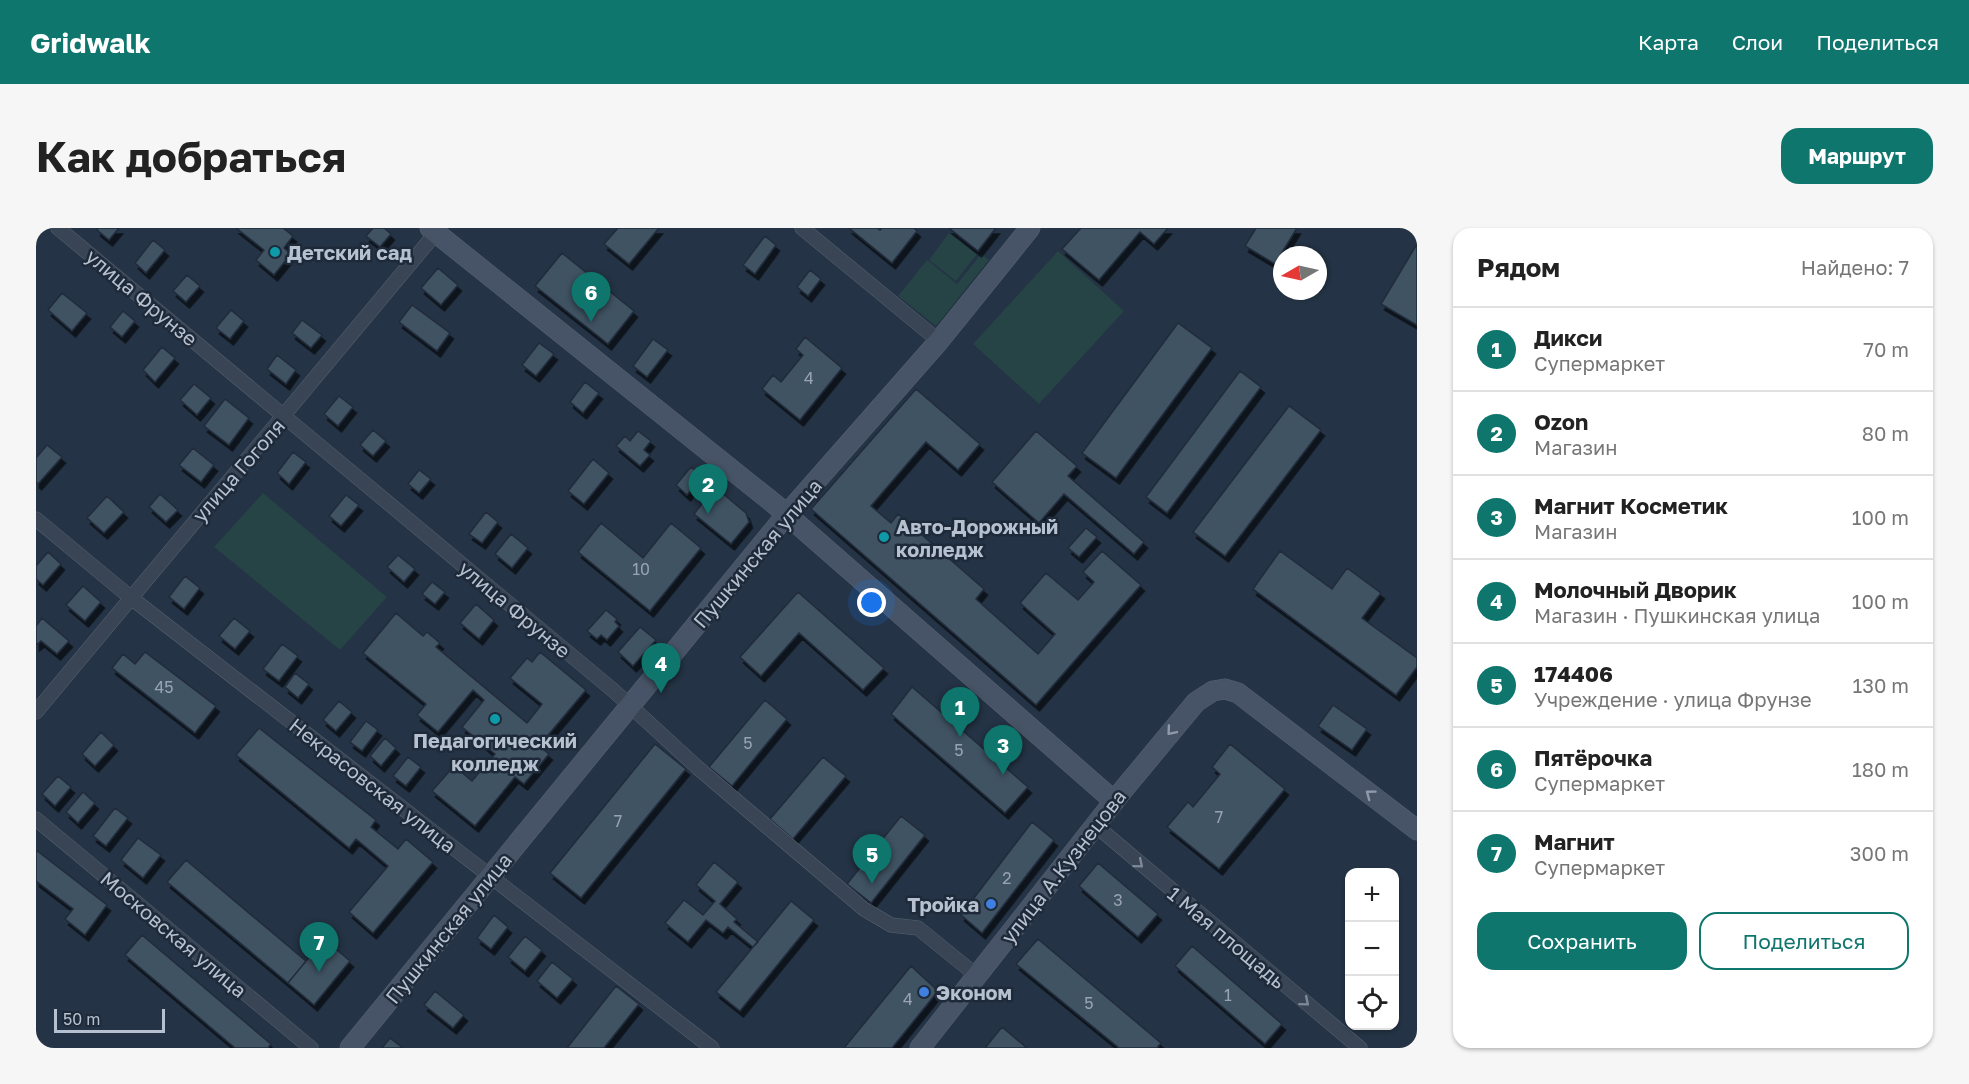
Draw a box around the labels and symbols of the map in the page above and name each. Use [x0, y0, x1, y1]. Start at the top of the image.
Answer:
place label: Детский сад [287, 240, 412, 264]
street label: улица Фрунзе [81, 243, 203, 351]
marker: Детский сад [268, 245, 282, 259]
north arrow [1273, 246, 1327, 300]
pin: 6 [572, 272, 610, 322]
house number: 4 [804, 368, 814, 388]
street label: улица Гоголя [187, 414, 289, 526]
pin: 2 [688, 464, 728, 514]
street label: Пушкинская улица [688, 474, 826, 632]
place label: Авто-Дорожный колледж [896, 514, 1058, 561]
marker: Авто-Дорожный колледж [877, 530, 891, 544]
street label: улица Фрунзе [454, 555, 576, 663]
house number: 10 [632, 559, 650, 579]
your location [857, 588, 886, 617]
pin: 4 [642, 644, 680, 693]
house number: 45 [154, 677, 174, 697]
pin: 1 [940, 688, 980, 737]
marker: Педагогический колледж [488, 712, 502, 726]
street label: Некрасовская улица [285, 713, 461, 857]
one-way arrow [1168, 724, 1179, 735]
pin: 3 [984, 726, 1022, 775]
place label: Педагогический колледж [413, 728, 577, 775]
house number: 5 [743, 733, 753, 753]
house number: 5 [954, 740, 964, 760]
street label: улица А.Кузнецова [996, 784, 1130, 948]
one-way arrow [1366, 791, 1377, 802]
house number: 7 [1215, 807, 1223, 827]
house number: 7 [614, 811, 622, 831]
pin: 5 [852, 834, 892, 884]
street label: Пушкинская улица [380, 848, 516, 1008]
one-way arrow [1132, 857, 1143, 868]
street label: Московская улица [96, 866, 252, 1002]
house number: 2 [1002, 868, 1012, 888]
street label: 1 Мая площадь [1163, 881, 1291, 993]
house number: 3 [1113, 890, 1123, 910]
place label: Тройка [907, 892, 979, 916]
marker: Тройка [984, 897, 998, 911]
pin: 7 [300, 922, 338, 972]
place label: Эконом [936, 980, 1012, 1004]
marker: Эконом [917, 985, 931, 999]
house number: 1 [1224, 985, 1232, 1005]
house number: 4 [903, 989, 913, 1009]
house number: 5 [1084, 993, 1094, 1013]
one-way arrow [1298, 995, 1309, 1006]
scale bar [54, 1006, 165, 1034]

